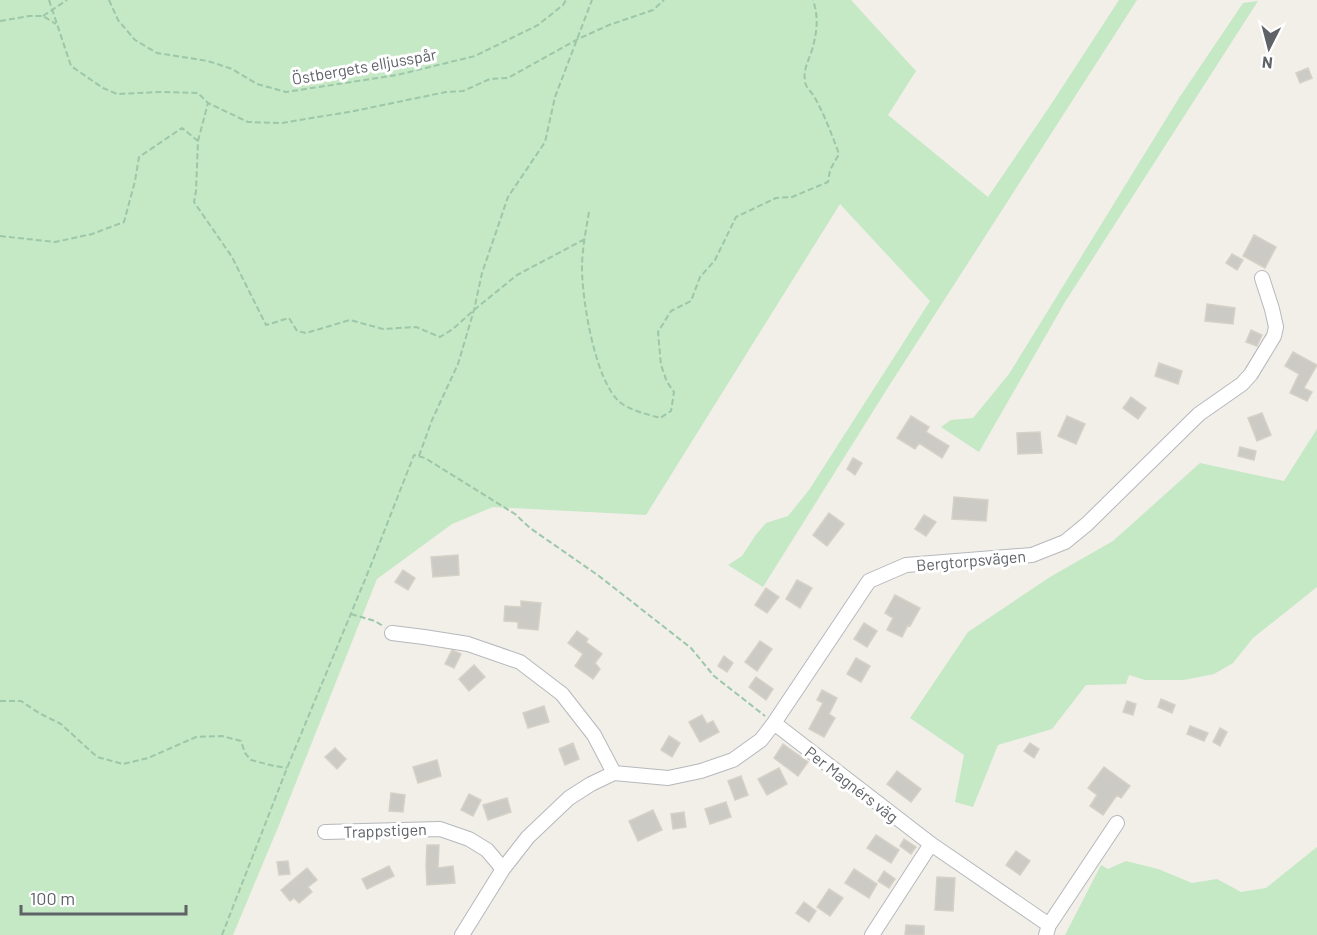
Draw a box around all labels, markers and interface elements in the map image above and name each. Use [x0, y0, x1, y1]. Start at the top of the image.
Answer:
north arrow [1239, 18, 1299, 78]
street label: Östbergets elljusspår [290, 44, 438, 88]
text: N [1261, 53, 1274, 73]
street label: Bergtorpsvägen [915, 546, 1027, 574]
street label: Per Magnérs väg [802, 742, 902, 826]
street label: Trappstigen [343, 819, 427, 841]
scale bar [21, 878, 186, 916]
text: 100 m [30, 887, 75, 909]

